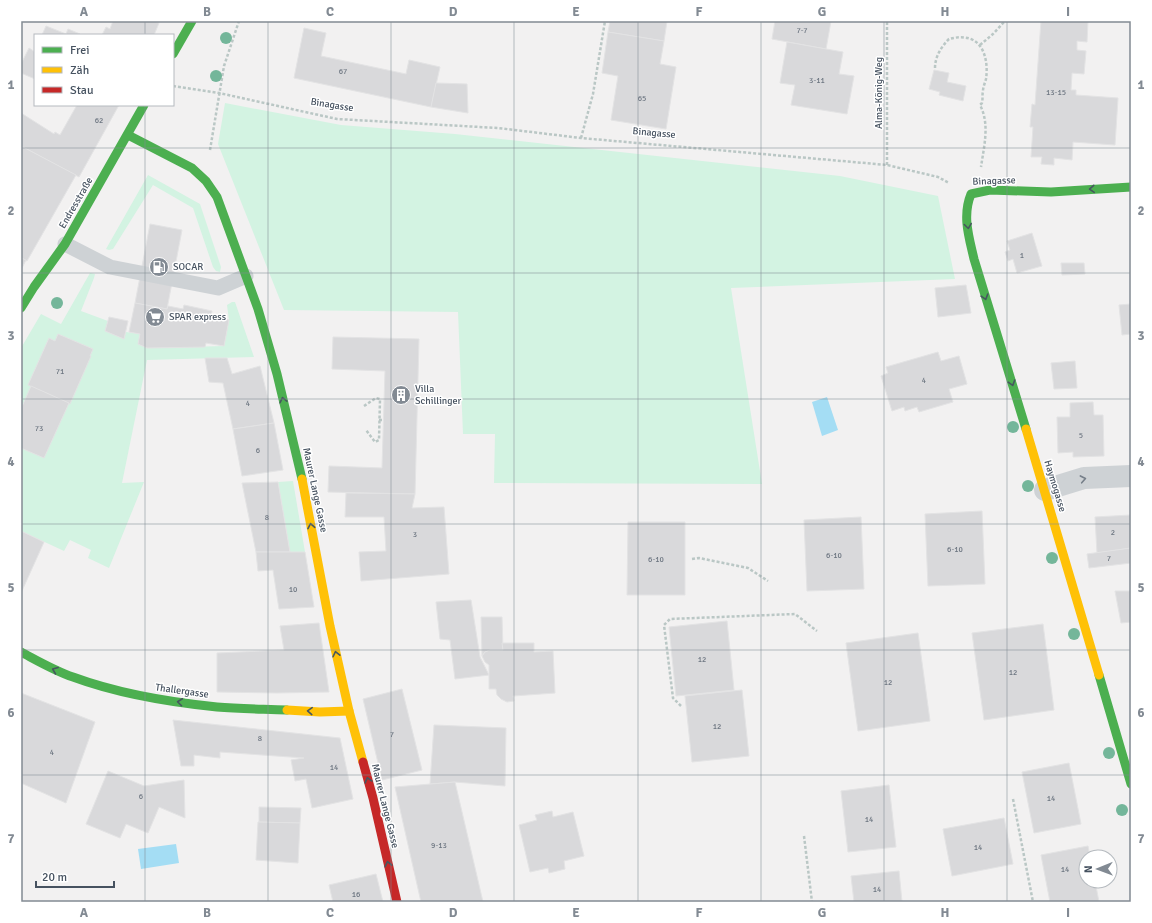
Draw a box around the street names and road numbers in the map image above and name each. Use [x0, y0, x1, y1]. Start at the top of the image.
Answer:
street label: Alma-König-Weg [873, 57, 885, 129]
street label: Binagasse [310, 96, 354, 114]
street label: Binagasse [632, 125, 676, 141]
street label: Binagasse [972, 174, 1016, 188]
street label: Endresstraße [57, 175, 95, 231]
street label: Maurer Lange Gasse [300, 447, 330, 533]
street label: Haymogasse [1041, 459, 1069, 513]
street label: Thallergasse [155, 681, 209, 701]
street label: Maurer Lange Gasse [369, 763, 401, 849]

